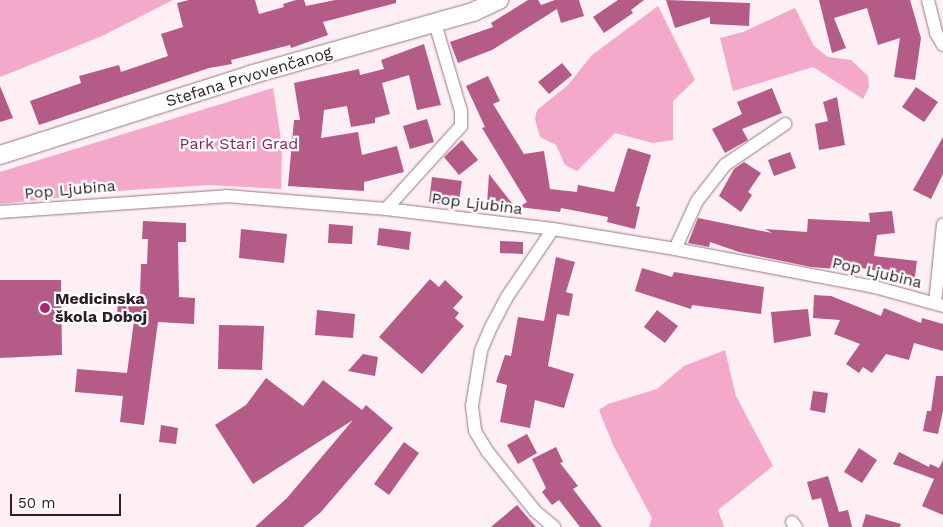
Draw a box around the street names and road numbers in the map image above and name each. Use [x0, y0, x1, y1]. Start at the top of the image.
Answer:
street label: Stefana Prvovenčanog [163, 43, 335, 111]
street label: Pop Ljubina [24, 176, 116, 204]
street label: Pop Ljubina [430, 189, 524, 219]
street label: Pop Ljubina [830, 253, 924, 293]

